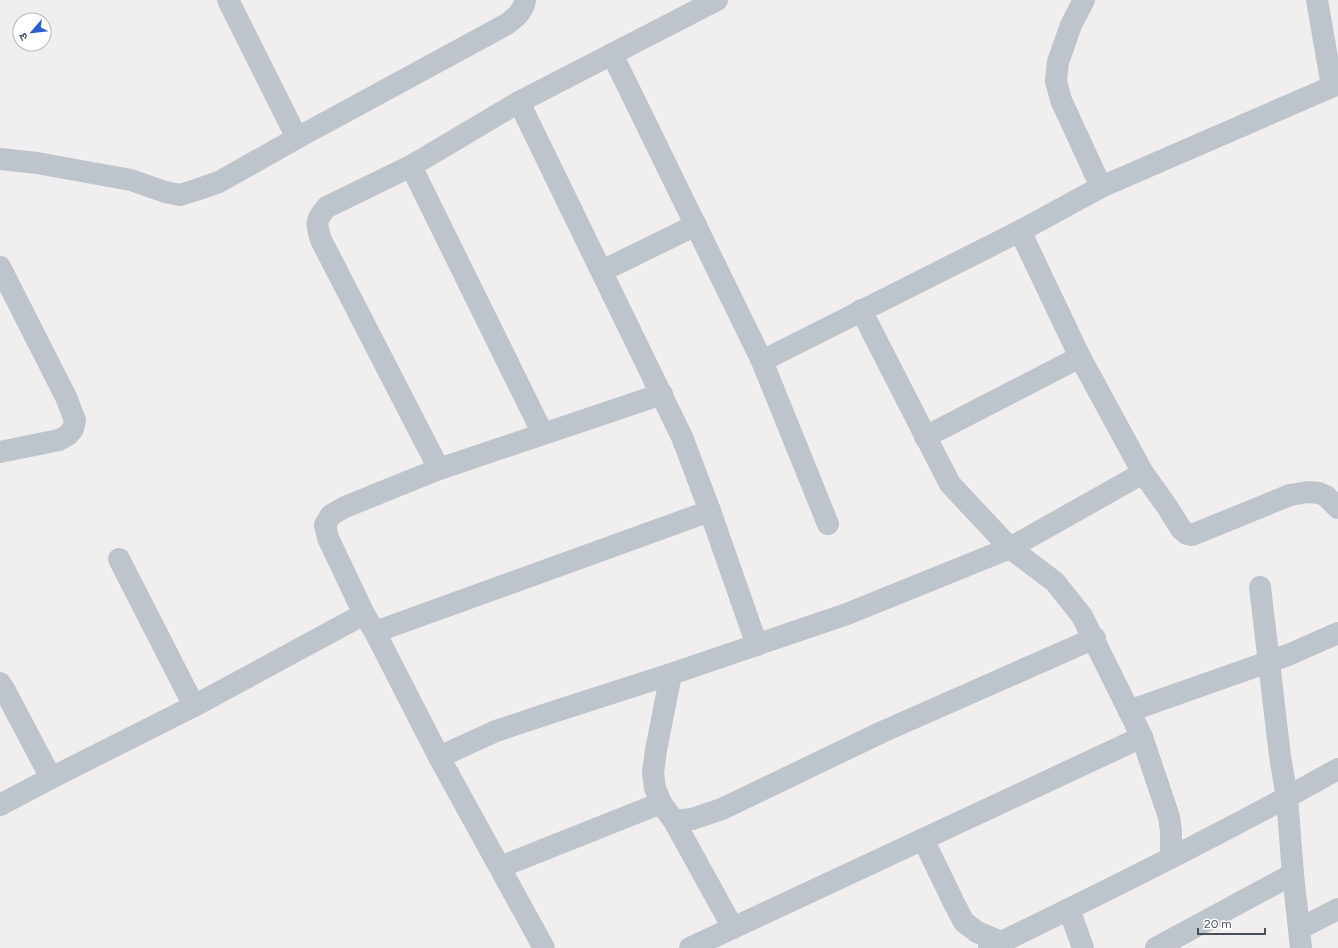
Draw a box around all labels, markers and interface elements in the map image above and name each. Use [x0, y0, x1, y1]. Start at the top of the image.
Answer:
north arrow [12, 12, 52, 52]
text: उ [16, 30, 31, 42]
scale bar [1198, 910, 1265, 936]
text: 20 m [1204, 917, 1232, 931]

